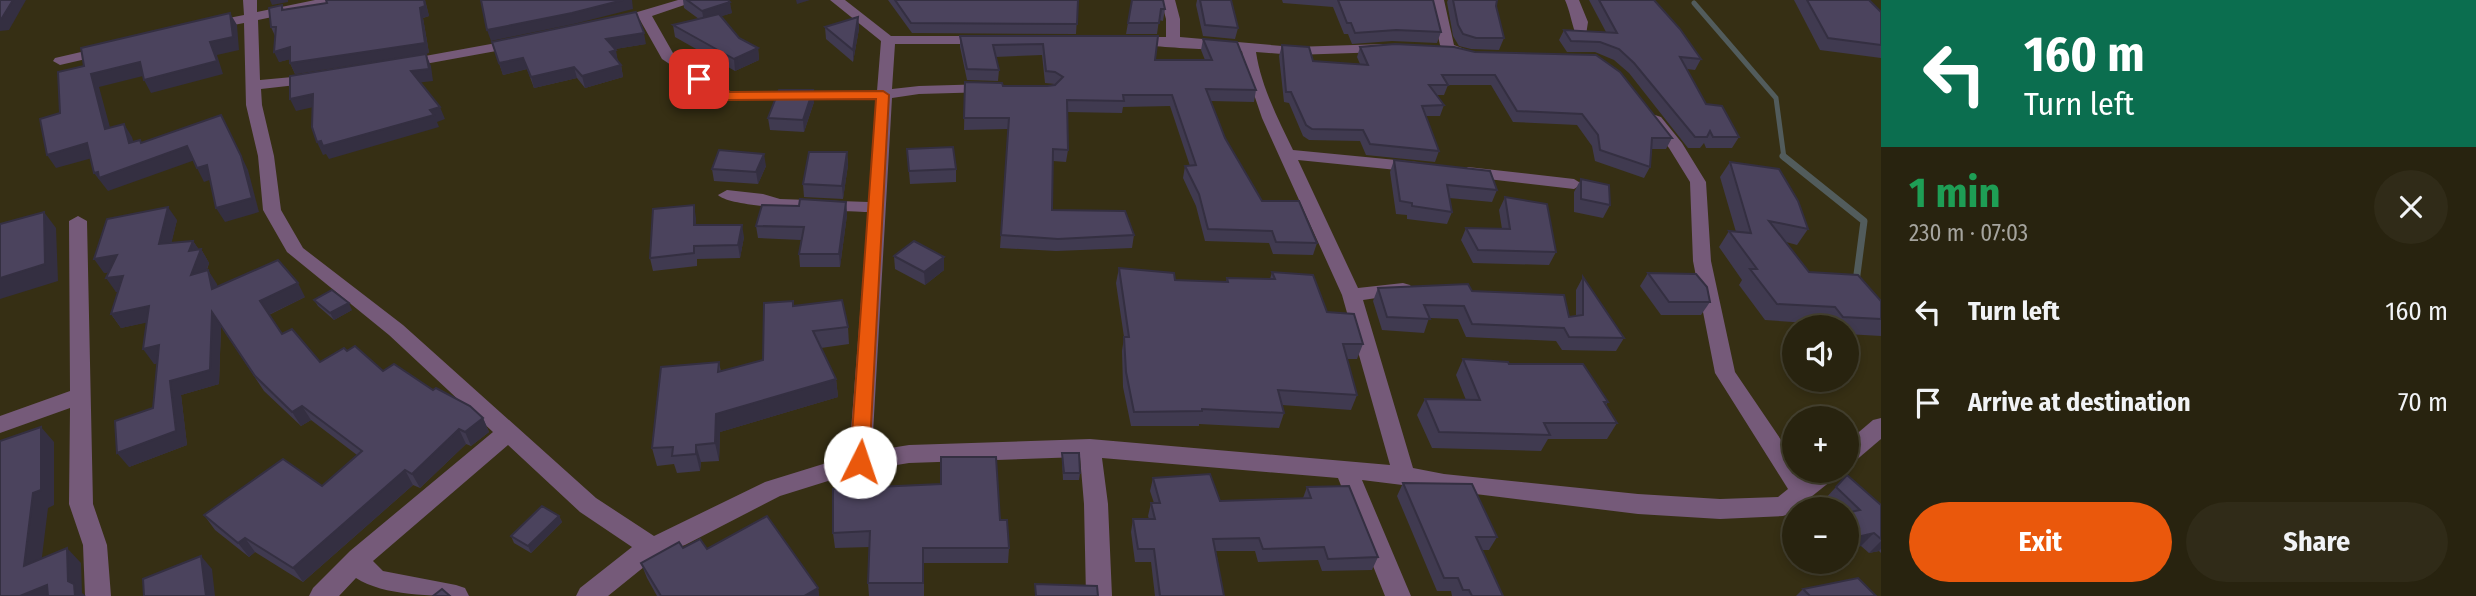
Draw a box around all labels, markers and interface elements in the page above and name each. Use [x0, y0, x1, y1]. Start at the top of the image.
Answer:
text: 160 m [2024, 25, 2145, 84]
icon: left [1909, 28, 2000, 119]
pin [669, 49, 729, 109]
icon: arrive [680, 60, 718, 98]
text: Turn left [2024, 85, 2134, 123]
text: 1 min [1909, 168, 2000, 218]
button: close [2374, 170, 2448, 244]
text: 230 m · 07:03 [1909, 219, 2028, 247]
icon: left [1909, 293, 1947, 331]
text: Turn left [1968, 296, 2060, 327]
text: 160 m [2385, 296, 2448, 327]
map controls [1782, 315, 1859, 574]
button: sound [1782, 315, 1859, 392]
icon: arrive [1909, 384, 1947, 422]
text: Arrive at destination [1968, 387, 2191, 418]
text: 70 m [2398, 387, 2448, 418]
button: + [1782, 406, 1859, 483]
position arrow [823, 425, 897, 499]
button: − [1782, 497, 1859, 574]
button: Exit [1909, 502, 2172, 582]
button: Share [2186, 502, 2448, 582]

